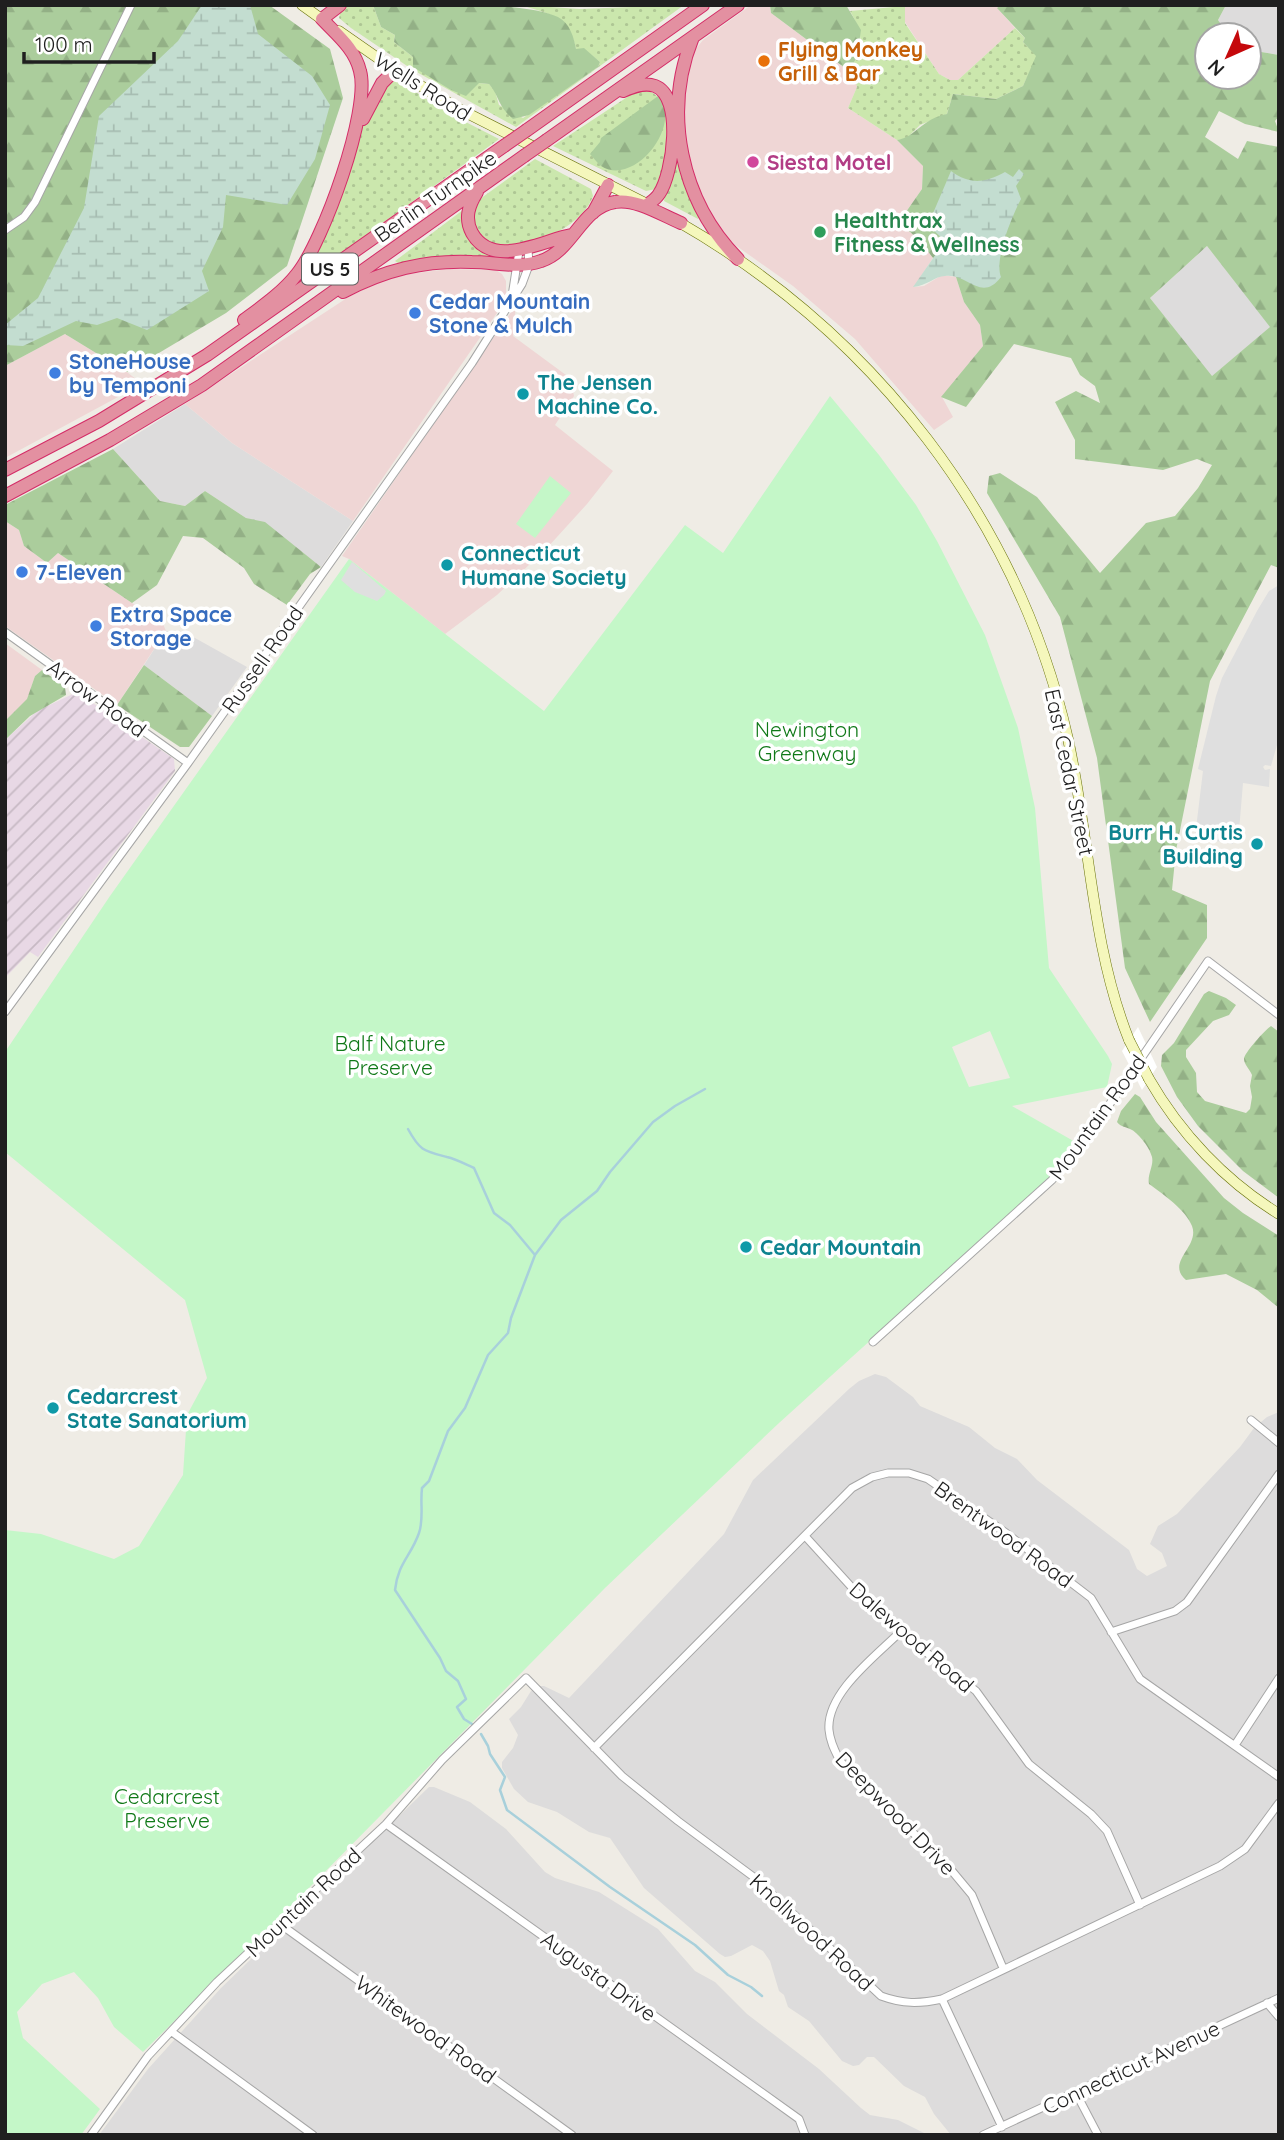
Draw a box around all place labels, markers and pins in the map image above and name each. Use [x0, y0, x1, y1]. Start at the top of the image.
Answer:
place label: Flying Monkey Grill & Bar [778, 36, 923, 86]
marker: Flying Monkey Grill & Bar [756, 53, 772, 69]
place label: Siesta Motel [767, 149, 892, 175]
marker: Siesta Motel [745, 154, 761, 170]
place label: Healthtrax Fitness & Wellness [834, 207, 1020, 257]
marker: Healthtrax Fitness & Wellness [812, 224, 828, 240]
place label: Cedar Mountain Stone & Mulch [429, 288, 590, 338]
marker: Cedar Mountain Stone & Mulch [407, 305, 423, 321]
place label: StoneHouse by Temponi [69, 348, 191, 398]
marker: StoneHouse by Temponi [47, 365, 63, 381]
place label: The Jensen Machine Co. [537, 369, 658, 419]
marker: The Jensen Machine Co. [515, 386, 531, 402]
place label: Connecticut Humane Society [461, 540, 627, 590]
marker: Connecticut Humane Society [439, 557, 455, 573]
place label: 7-Eleven [36, 559, 122, 585]
marker: 7-Eleven [14, 564, 30, 580]
place label: Extra Space Storage [110, 601, 232, 651]
marker: Extra Space Storage [88, 618, 104, 634]
place label: Burr H. Curtis Building [1108, 819, 1243, 869]
marker: Burr H. Curtis Building [1249, 836, 1265, 852]
place label: Cedar Mountain [760, 1234, 921, 1260]
marker: Cedar Mountain [738, 1239, 754, 1255]
place label: Cedarcrest State Sanatorium [67, 1383, 247, 1433]
marker: Cedarcrest State Sanatorium [45, 1400, 61, 1416]

